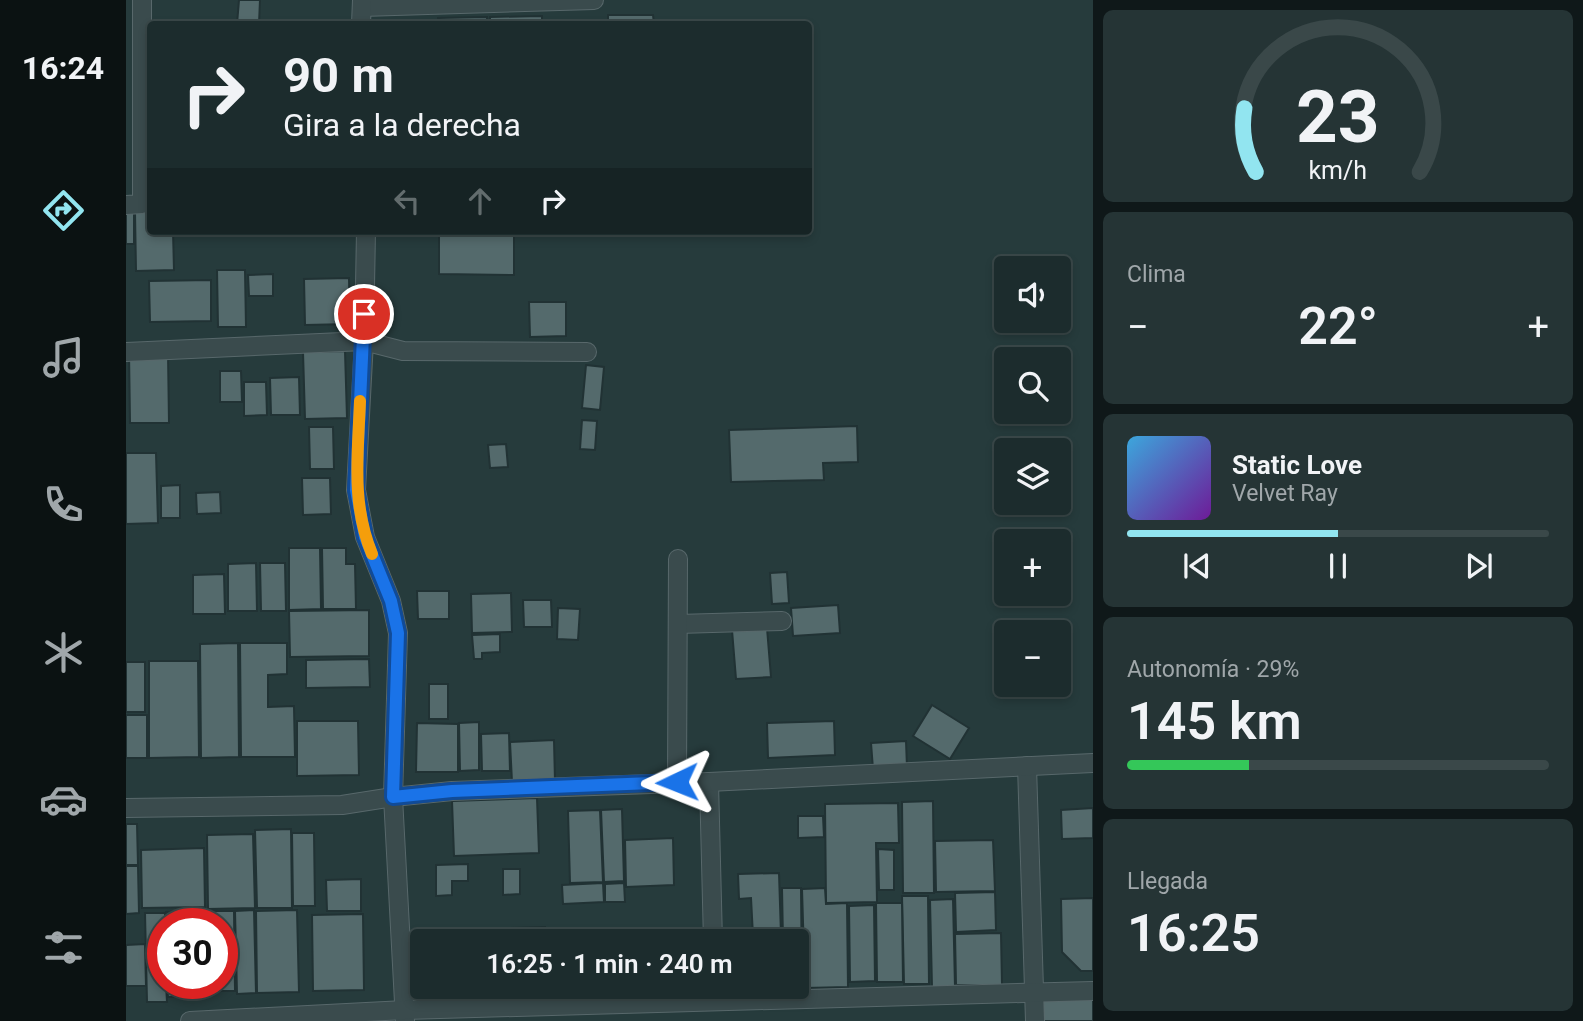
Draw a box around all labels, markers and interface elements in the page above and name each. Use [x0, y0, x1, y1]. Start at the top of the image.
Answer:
text: 90 m [283, 47, 394, 104]
text: 16:24 [22, 49, 104, 87]
icon: right [168, 49, 259, 140]
text: 23 [1296, 74, 1380, 160]
text: Gira a la derecha [283, 106, 521, 144]
text: km/h [1309, 156, 1367, 185]
icon: left [388, 182, 426, 220]
icon: ahead [461, 182, 499, 220]
icon: right [534, 182, 572, 220]
icon: directions [39, 186, 88, 235]
map controls [994, 256, 1071, 697]
button: sound [994, 256, 1071, 333]
text: Clima [1127, 261, 1186, 288]
pin [334, 284, 394, 344]
icon: arrive [345, 295, 383, 333]
text: 22° [1298, 296, 1378, 357]
text: − [1127, 305, 1149, 349]
text: + [1527, 305, 1549, 349]
icon: music [39, 333, 88, 382]
button: search [994, 347, 1071, 424]
button: layers [994, 438, 1071, 515]
text: Static Love [1232, 450, 1362, 480]
icon: phone [39, 480, 88, 529]
text: Velvet Ray [1232, 480, 1338, 507]
button: + [994, 529, 1071, 606]
icon: previous [1178, 547, 1216, 585]
icon: pause [1319, 547, 1357, 585]
icon: next [1460, 547, 1498, 585]
button: − [994, 620, 1071, 697]
icon: climate [39, 628, 88, 677]
text: Autonomía · 29% [1127, 656, 1299, 683]
text: 145 km [1127, 691, 1302, 752]
position arrow [640, 745, 714, 819]
icon: car [39, 775, 88, 824]
text: Llegada [1127, 868, 1208, 895]
text: 16:25 [1127, 903, 1260, 964]
speed limit sign: 30 [147, 908, 238, 999]
icon: filters [39, 923, 88, 972]
text: 16:25 · 1 min · 240 m [486, 949, 733, 979]

